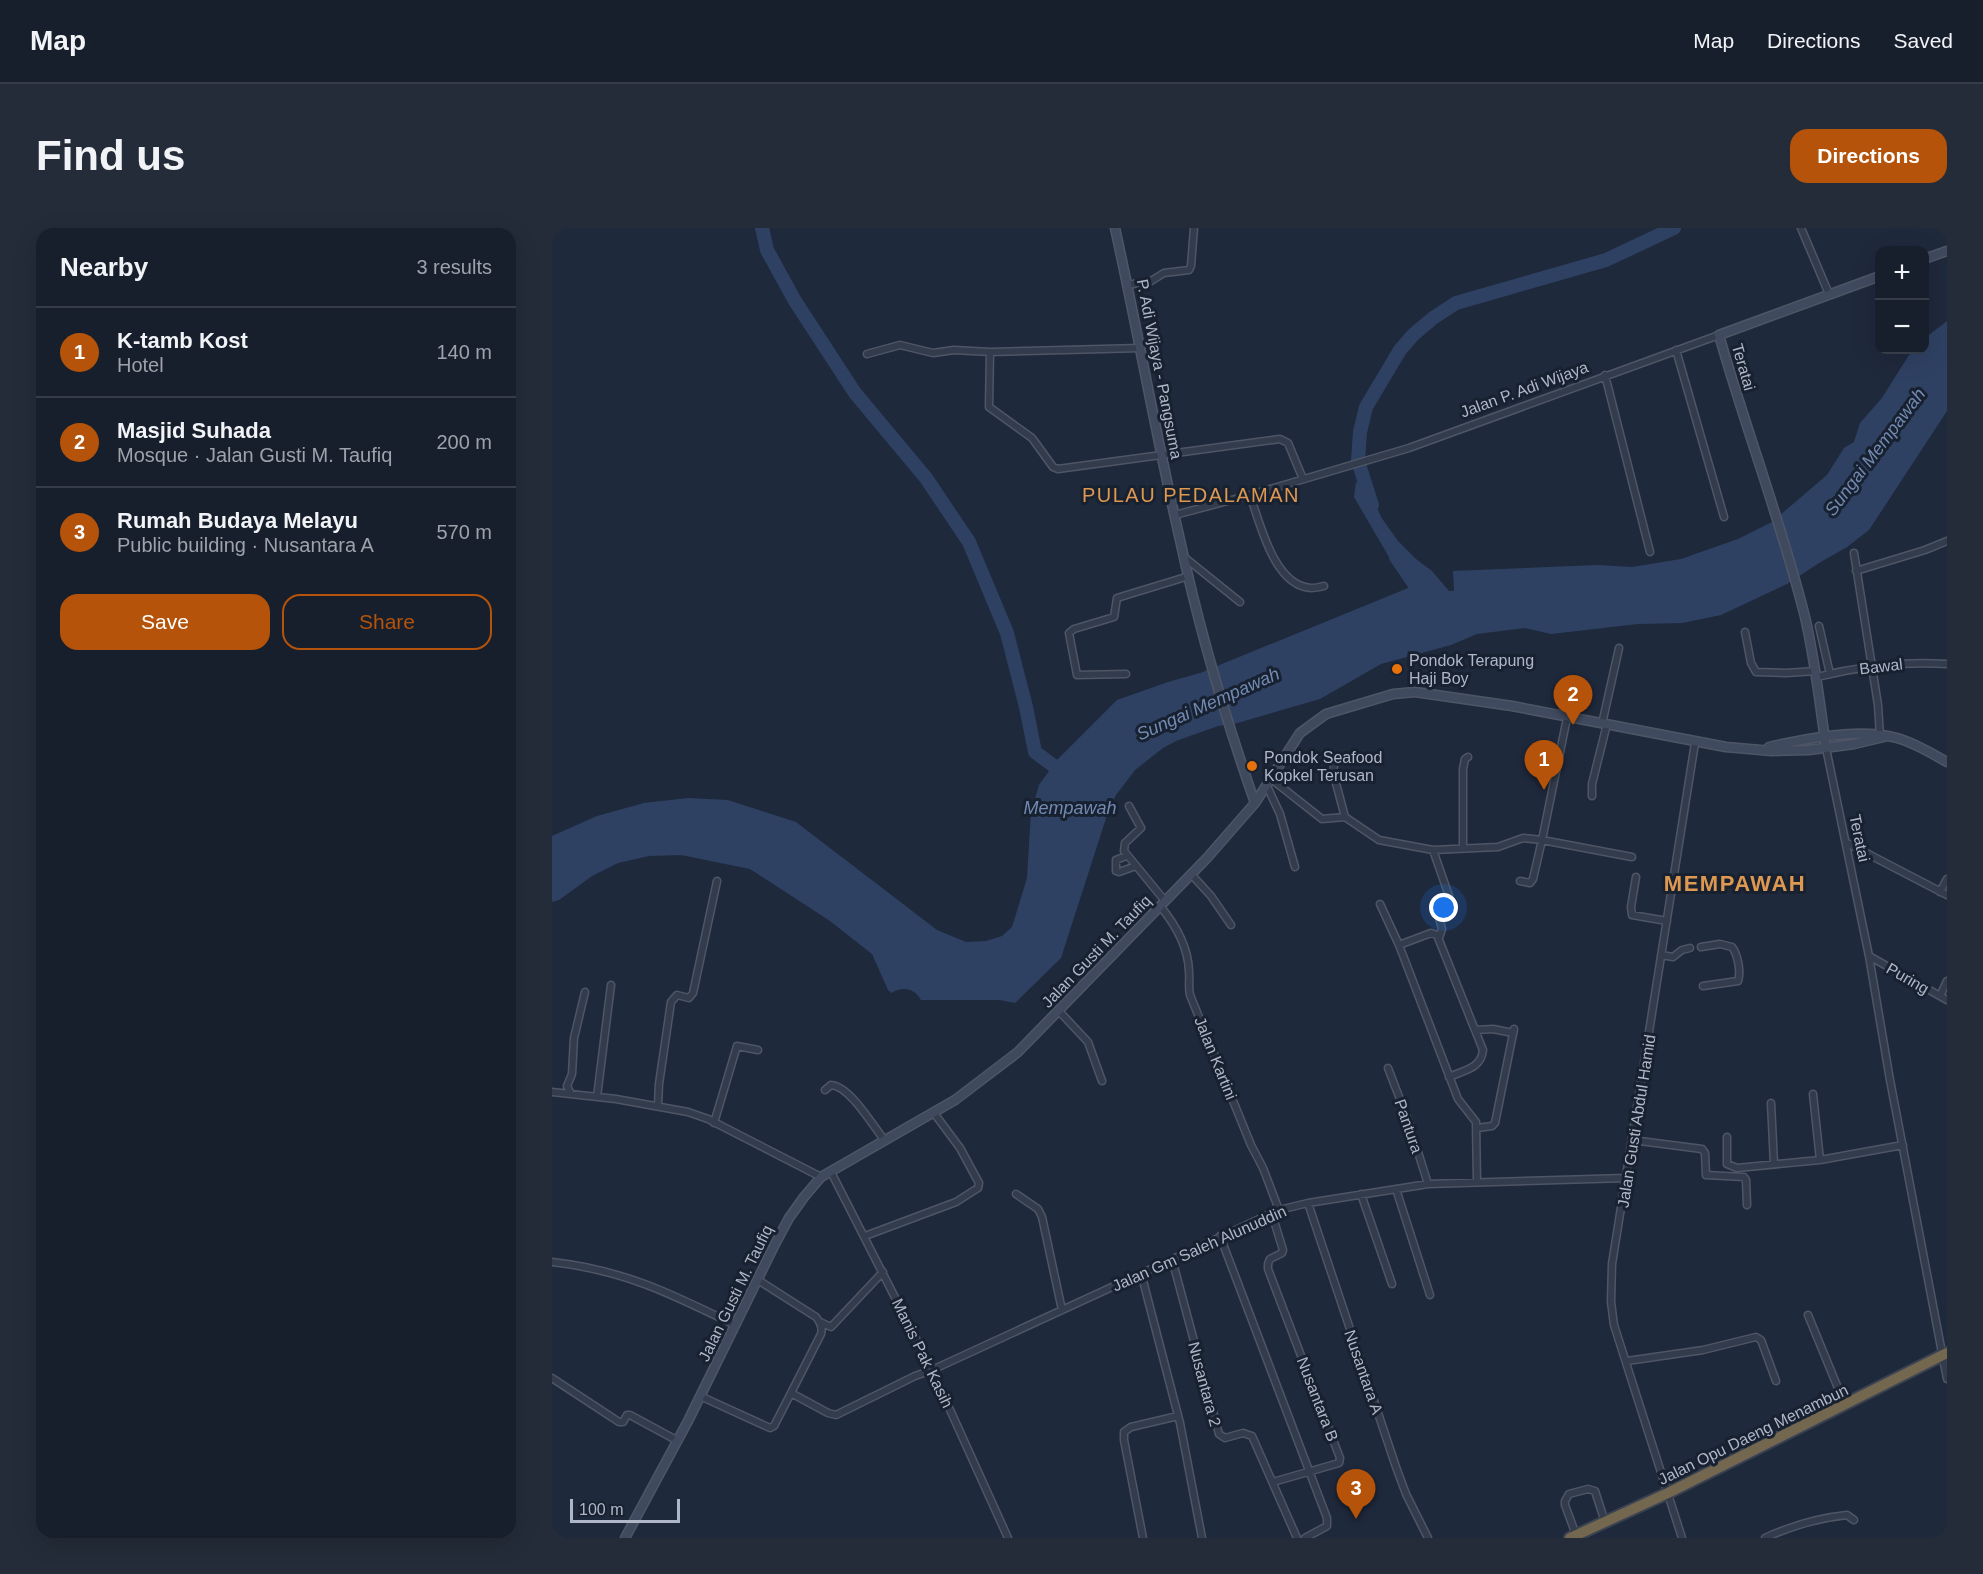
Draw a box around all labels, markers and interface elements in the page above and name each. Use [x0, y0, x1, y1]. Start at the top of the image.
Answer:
text: Map [30, 25, 86, 56]
text: Map [1693, 29, 1734, 52]
text: Directions [1767, 29, 1860, 52]
text: Saved [1893, 29, 1953, 52]
button: Directions [1790, 129, 1947, 183]
text: Find us [36, 132, 185, 179]
map controls [1875, 246, 1929, 354]
button: + [1875, 246, 1929, 300]
text: Nearby [60, 252, 148, 282]
text: 3 results [416, 256, 492, 278]
street label: P. Adi Wijaya - Pangsuma [1134, 278, 1185, 461]
button: − [1875, 300, 1929, 354]
text: K-tamb Kost [117, 328, 248, 353]
text: 1 [74, 341, 85, 363]
text: 140 m [436, 341, 492, 363]
street label: Teratai [1729, 342, 1758, 393]
text: Hotel [117, 354, 164, 376]
street label: Jalan P. Adi Wijaya [1458, 358, 1591, 421]
water label: Sungai Mempawah [1821, 384, 1929, 520]
text: Masjid Suhada [117, 418, 271, 443]
text: 2 [74, 431, 85, 453]
text: 200 m [436, 431, 492, 453]
text: Mosque · Jalan Gusti M. Taufiq [117, 444, 392, 466]
district label: PULAU PEDALAMAN [1082, 484, 1300, 506]
text: Rumah Budaya Melayu [117, 508, 358, 533]
text: 3 [74, 521, 85, 543]
text: 570 m [436, 521, 492, 543]
text: Public building · Nusantara A [117, 534, 374, 556]
button: Save [60, 594, 270, 650]
button: Share [282, 594, 492, 650]
place label: Pondok Terapung Haji Boy [1409, 652, 1534, 687]
street label: Bawal [1858, 655, 1904, 678]
marker: Pondok Terapung Haji Boy [1390, 662, 1404, 676]
water label: Sungai Mempawah [1134, 664, 1282, 744]
pin: 2 [1554, 676, 1592, 725]
pin: 1 [1524, 740, 1564, 790]
place label: Pondok Seafood Kopkel Terusan [1264, 749, 1382, 784]
marker: Pondok Seafood Kopkel Terusan [1245, 759, 1259, 773]
water label: Mempawah [1023, 798, 1117, 818]
street label: Teratai [1846, 813, 1873, 863]
district label: MEMPAWAH [1664, 871, 1806, 896]
street label: Jalan Gusti M. Taufiq [1038, 892, 1154, 1011]
your location [1429, 893, 1458, 922]
street label: Puring [1883, 960, 1932, 997]
street label: Jalan Kartini [1191, 1014, 1240, 1102]
street label: Jalan Gusti Abdul Hamid [1614, 1033, 1659, 1209]
street label: Pantura [1391, 1097, 1426, 1156]
street label: Jalan Gm Saleh Alunuddin [1110, 1202, 1289, 1295]
street label: Jalan Gusti M. Taufiq [695, 1222, 776, 1364]
street label: Manis Pak Kasih [889, 1296, 956, 1411]
street label: Nusantara A [1341, 1328, 1386, 1417]
street label: Nusantara 2 [1185, 1340, 1224, 1429]
street label: Nusantara B [1294, 1355, 1341, 1444]
street label: Jalan Opu Daeng Menambun [1656, 1381, 1851, 1488]
pin: 3 [1336, 1470, 1376, 1519]
scale bar [570, 1496, 680, 1524]
text: 100 m [579, 1501, 623, 1518]

